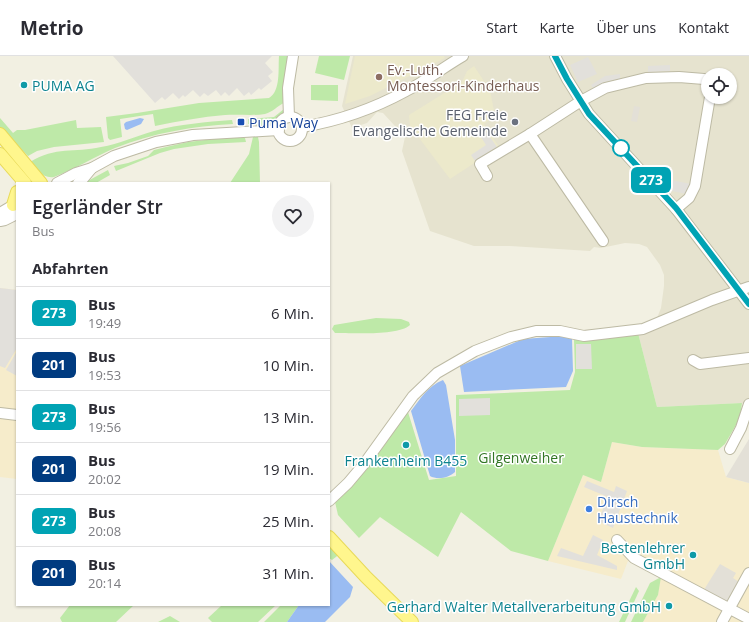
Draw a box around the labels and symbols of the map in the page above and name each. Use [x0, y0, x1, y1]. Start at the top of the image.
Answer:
place label: Ev.-Luth. Montessori-Kinderhaus [387, 60, 540, 95]
marker: Ev.-Luth. Montessori-Kinderhaus [374, 72, 384, 82]
place label: PUMA AG [32, 76, 95, 95]
marker: PUMA AG [19, 80, 29, 90]
place label: FEG Freie Evangelische Gemeinde [352, 105, 507, 140]
place label: Puma Way [249, 113, 319, 132]
marker: Puma Way [236, 117, 246, 127]
marker: FEG Freie Evangelische Gemeinde [510, 117, 520, 127]
unlabelled marker [612, 139, 630, 157]
line badge: 273 [628, 167, 674, 193]
marker: Frankenheim B455 [401, 440, 411, 450]
park label: Gilgenweiher [478, 448, 564, 467]
place label: Frankenheim B455 [345, 451, 467, 470]
place label: Dirsch Haustechnik [597, 492, 679, 527]
marker: Dirsch Haustechnik [584, 504, 594, 514]
place label: Bestenlehrer GmbH [601, 538, 685, 573]
marker: Bestenlehrer GmbH [688, 550, 698, 560]
place label: Gerhard Walter Metallverarbeitung GmbH [387, 597, 661, 616]
marker: Gerhard Walter Metallverarbeitung GmbH [664, 601, 674, 611]

